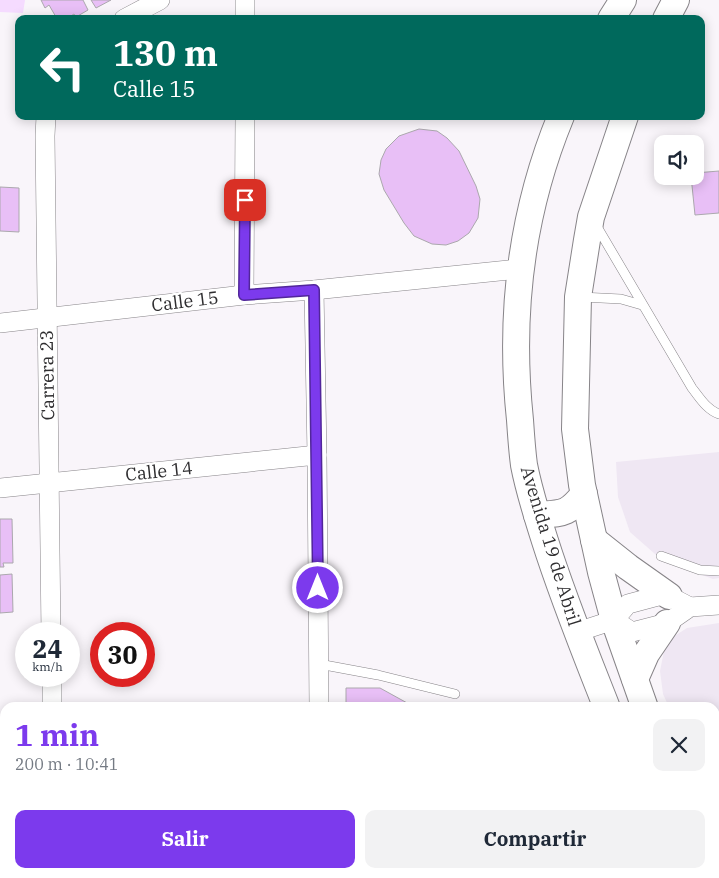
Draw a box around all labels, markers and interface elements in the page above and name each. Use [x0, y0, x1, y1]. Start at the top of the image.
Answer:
text: 130 m [113, 30, 218, 76]
icon: left [30, 35, 95, 100]
text: Calle 15 [113, 74, 196, 103]
map controls [654, 135, 704, 185]
button: sound [654, 135, 704, 185]
pin [224, 179, 266, 221]
icon: arrive [231, 186, 259, 214]
street label: Calle 15 [150, 285, 220, 317]
street label: Carrera 23 [35, 330, 59, 420]
street label: Calle 14 [124, 456, 194, 486]
street label: Avenida 19 de Abril [516, 463, 586, 629]
position arrow [291, 561, 343, 613]
speed limit sign: 30 [90, 622, 155, 687]
text: 24 [32, 632, 63, 665]
text: km/h [32, 659, 63, 674]
text: 1 min [15, 715, 99, 754]
button: close [653, 719, 705, 771]
text: 200 m · 10:41 [15, 754, 118, 774]
button: Salir [15, 810, 355, 868]
button: Compartir [365, 810, 705, 868]

